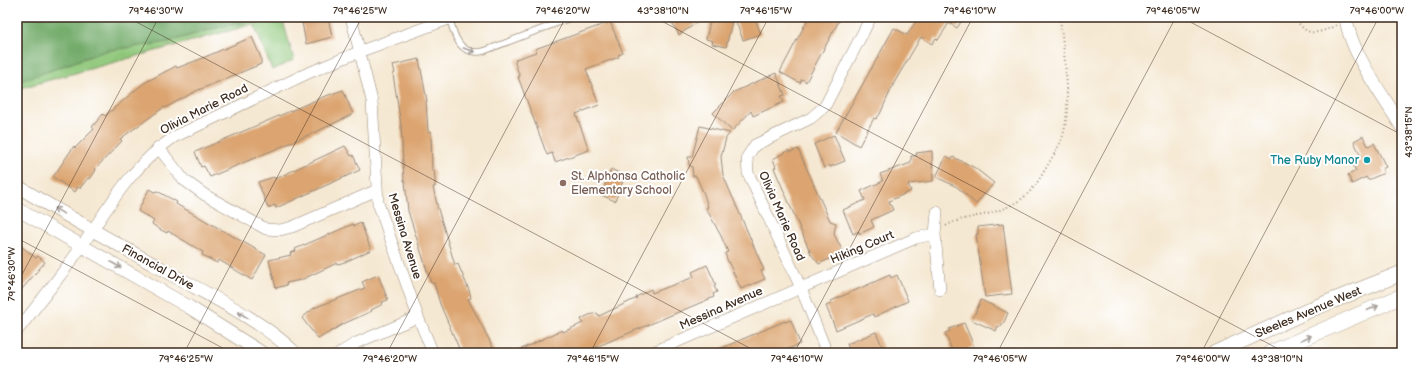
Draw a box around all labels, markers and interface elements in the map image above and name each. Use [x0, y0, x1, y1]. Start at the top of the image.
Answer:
text: 79°46'30"W [129, 5, 183, 17]
text: 79°46'25"W [333, 5, 387, 17]
text: 79°46'20"W [536, 5, 590, 17]
text: 43°38'10"N [637, 5, 689, 17]
text: 79°46'15"W [740, 5, 792, 17]
text: 79°46'10"W [944, 5, 996, 17]
text: 79°46'05"W [1146, 5, 1200, 17]
text: 79°46'00"W [1350, 5, 1404, 17]
one-way arrow [462, 46, 474, 54]
street label: Olivia Marie Road [158, 81, 251, 138]
text: 43°38'15"N [1403, 106, 1415, 158]
place label: The Ruby Manor [1270, 153, 1360, 168]
marker: The Ruby Manor [1362, 155, 1372, 165]
place label: St. Alphonsa Catholic Elementary School [571, 169, 685, 198]
street label: Olivia Marie Road [755, 169, 808, 263]
marker: St. Alphonsa Catholic Elementary School [558, 178, 568, 188]
street label: Messina Avenue [384, 191, 425, 281]
one-way arrow [54, 207, 65, 215]
street label: Hiking Court [828, 227, 896, 268]
street label: Financial Drive [119, 241, 197, 293]
text: 79°46'30"W [6, 247, 18, 301]
one-way arrow [109, 262, 121, 270]
street label: Messina Avenue [677, 283, 765, 333]
street label: Steeles Avenue West [1253, 283, 1364, 342]
one-way arrow [1367, 304, 1379, 312]
one-way arrow [238, 311, 249, 319]
one-way arrow [1299, 333, 1311, 341]
text: 79°46'25"W [159, 353, 213, 365]
text: 79°46'20"W [363, 353, 417, 365]
text: 79°46'15"W [567, 353, 619, 365]
text: 79°46'10"W [771, 353, 823, 365]
text: 79°46'05"W [973, 353, 1027, 365]
text: 79°46'00"W [1176, 353, 1230, 365]
text: 43°38'10"N [1251, 353, 1303, 365]

